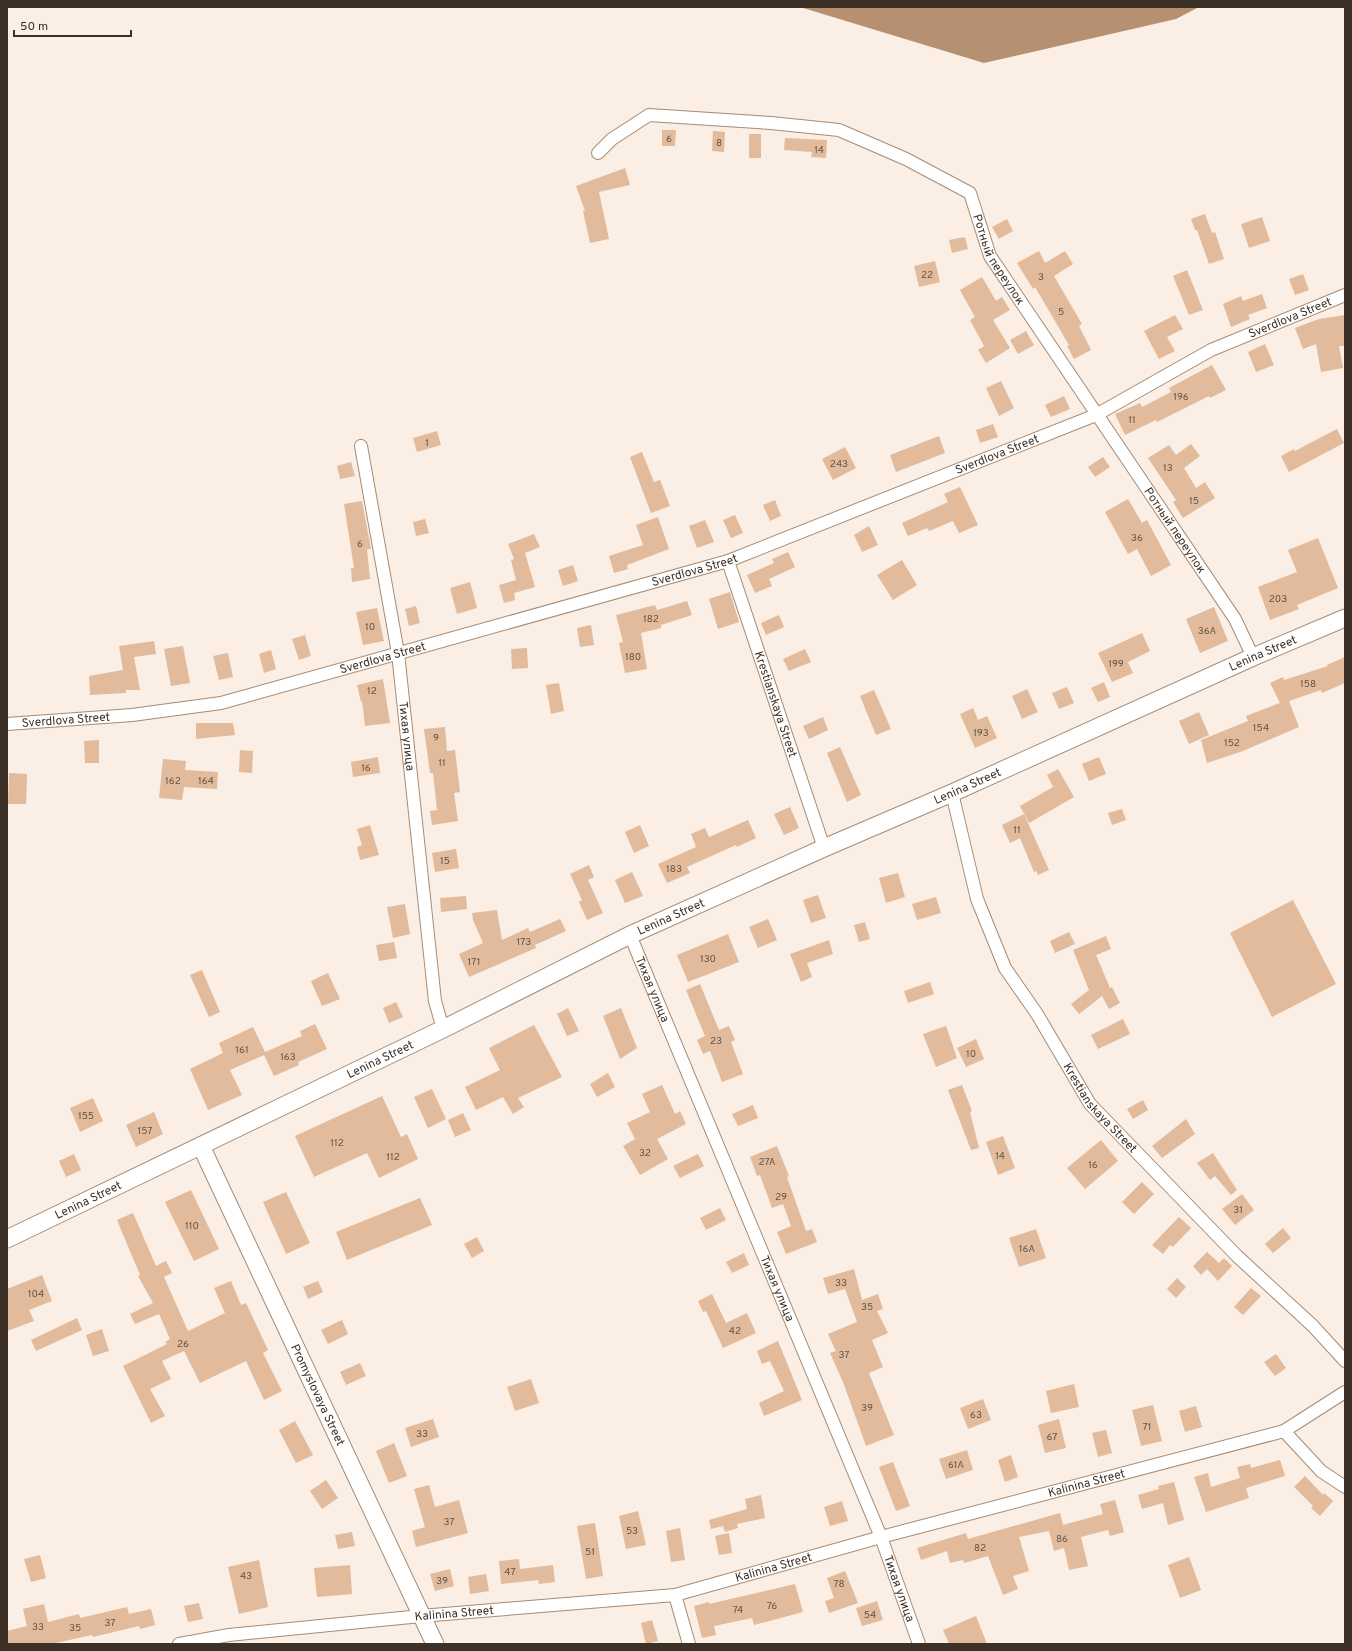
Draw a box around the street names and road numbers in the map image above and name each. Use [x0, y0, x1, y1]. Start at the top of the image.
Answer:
street label: Ротный переулок [968, 213, 1028, 309]
street label: Sverdlova Street [1246, 294, 1334, 343]
street label: Sverdlova Street [953, 431, 1042, 479]
street label: Ротный переулок [1140, 485, 1209, 577]
street label: Sverdlova Street [650, 551, 740, 591]
street label: Lenina Street [1227, 632, 1299, 676]
street label: Sverdlova Street [338, 639, 428, 678]
street label: Krestianskaya Street [750, 649, 800, 760]
street label: Тихая улица [394, 701, 418, 772]
street label: Sverdlova Street [21, 710, 111, 732]
street label: Lenina Street [932, 765, 1004, 809]
street label: Lenina Street [635, 896, 707, 940]
street label: Тихая улица [631, 955, 673, 1025]
street label: Lenina Street [344, 1037, 416, 1083]
street label: Krestianskaya Street [1059, 1060, 1140, 1157]
street label: Lenina Street [53, 1178, 125, 1224]
street label: Тихая улица [756, 1254, 797, 1324]
street label: Promyslovaya Street [286, 1342, 348, 1449]
street label: Kalinina Street [1046, 1466, 1127, 1502]
street label: Kalinina Street [734, 1550, 814, 1587]
street label: Тихая улица [879, 1553, 918, 1624]
street label: Kalinina Street [414, 1603, 494, 1626]

